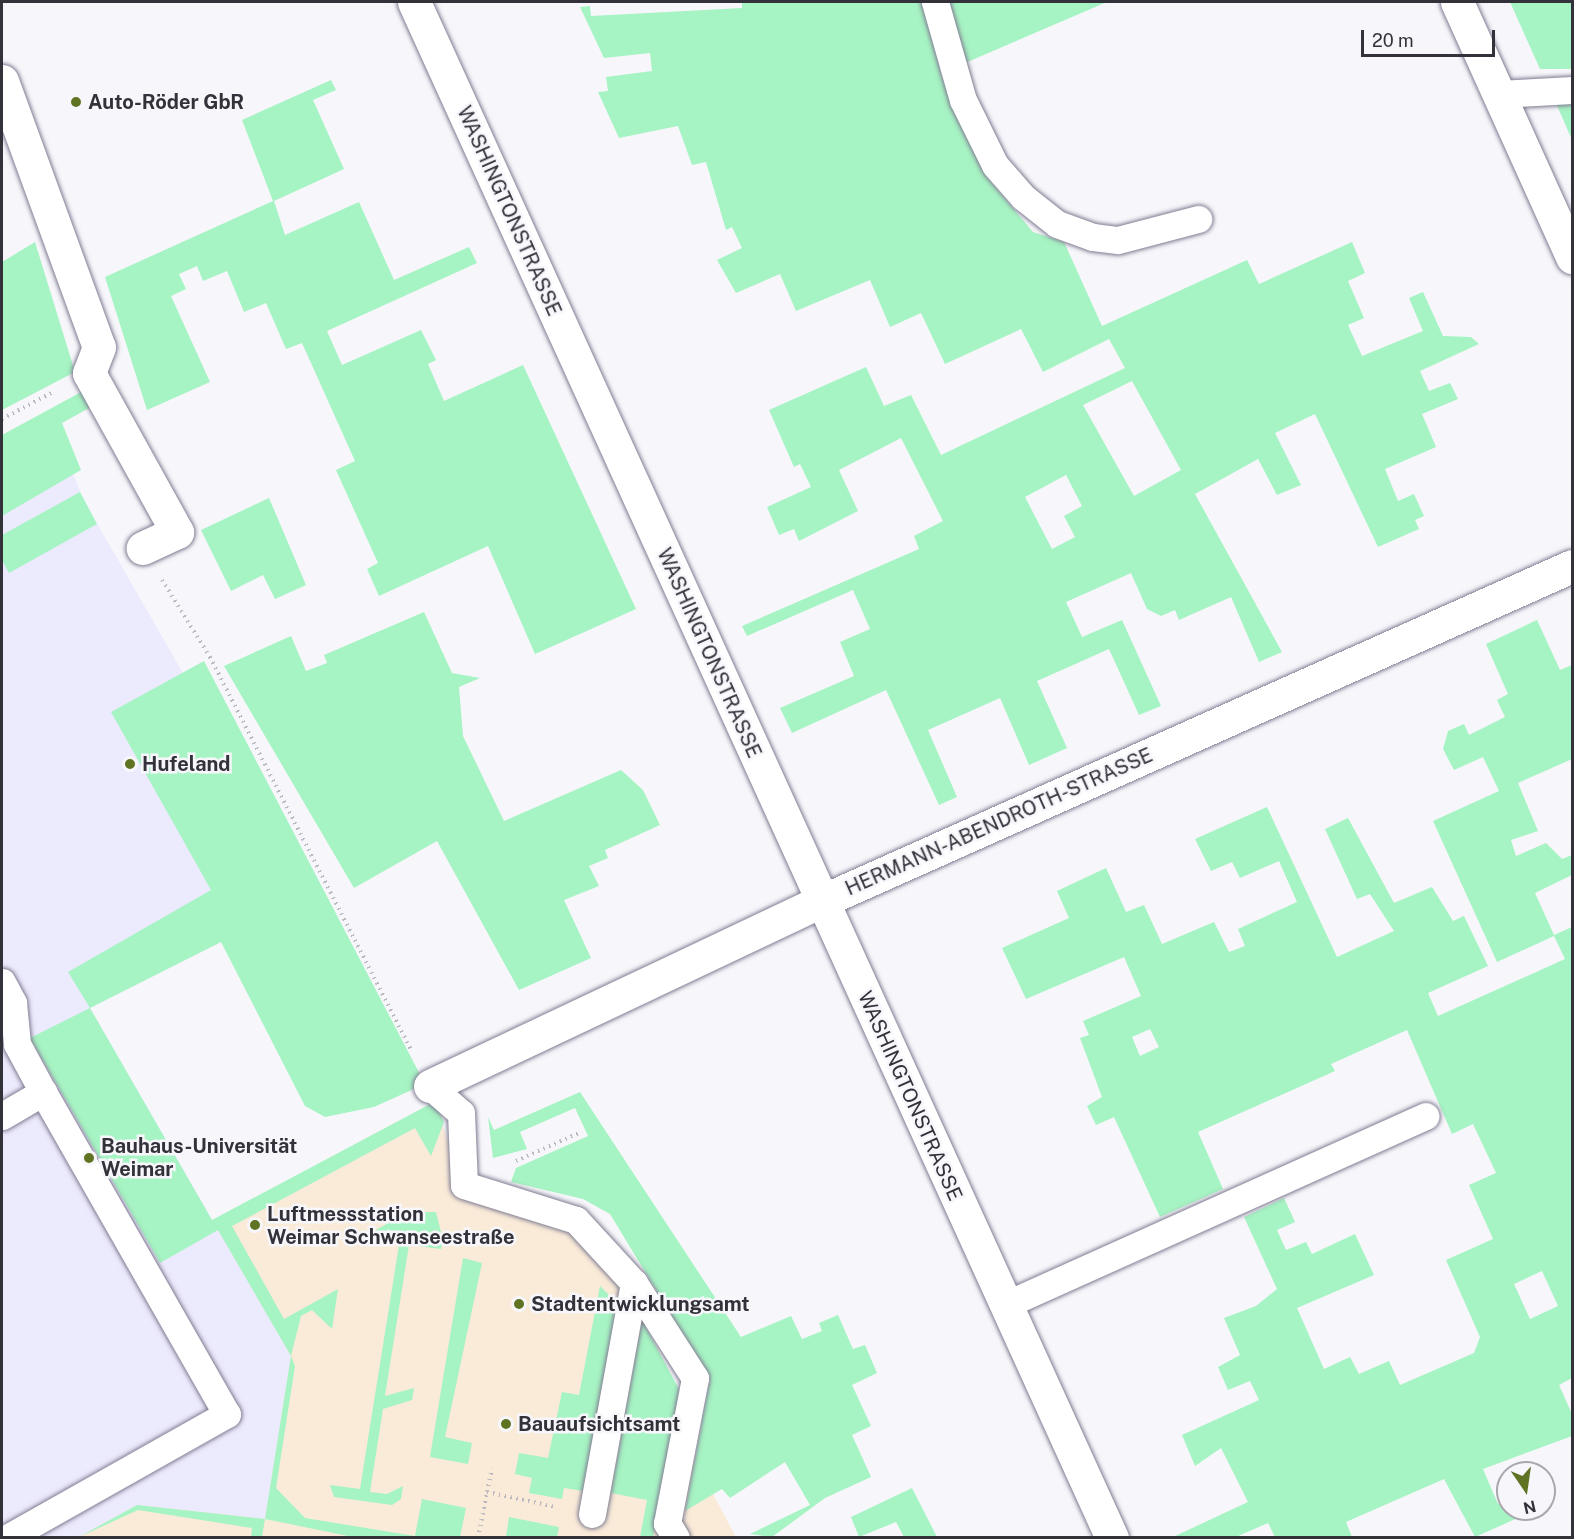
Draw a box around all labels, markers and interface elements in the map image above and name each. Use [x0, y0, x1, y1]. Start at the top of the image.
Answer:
scale bar [1364, 18, 1498, 56]
text: 20 m [1372, 30, 1414, 51]
place label: Auto-Röder GbR [88, 90, 244, 114]
marker: Auto-Röder GbR [69, 95, 83, 109]
street label: WASHINGTONSTRASSE [452, 102, 566, 320]
street label: WASHINGTONSTRASSE [652, 544, 766, 762]
street label: HERMANN-ABENDROTH-STRASSE [842, 743, 1156, 901]
place label: Hufeland [142, 752, 231, 776]
marker: Hufeland [123, 757, 137, 771]
street label: WASHINGTONSTRASSE [853, 987, 967, 1205]
place label: Bauhaus-Universität Weimar [101, 1134, 297, 1181]
marker: Bauhaus-Universität Weimar [82, 1151, 96, 1165]
place label: Luftmessstation Weimar Schwanseestraße [267, 1202, 514, 1249]
marker: Luftmessstation Weimar Schwanseestraße [248, 1218, 262, 1232]
place label: Stadtentwicklungsamt [531, 1292, 750, 1316]
marker: Stadtentwicklungsamt [512, 1297, 526, 1311]
place label: Bauaufsichtsamt [518, 1412, 680, 1436]
marker: Bauaufsichtsamt [499, 1417, 513, 1431]
north arrow [1496, 1461, 1556, 1521]
text: N [1521, 1496, 1538, 1518]

